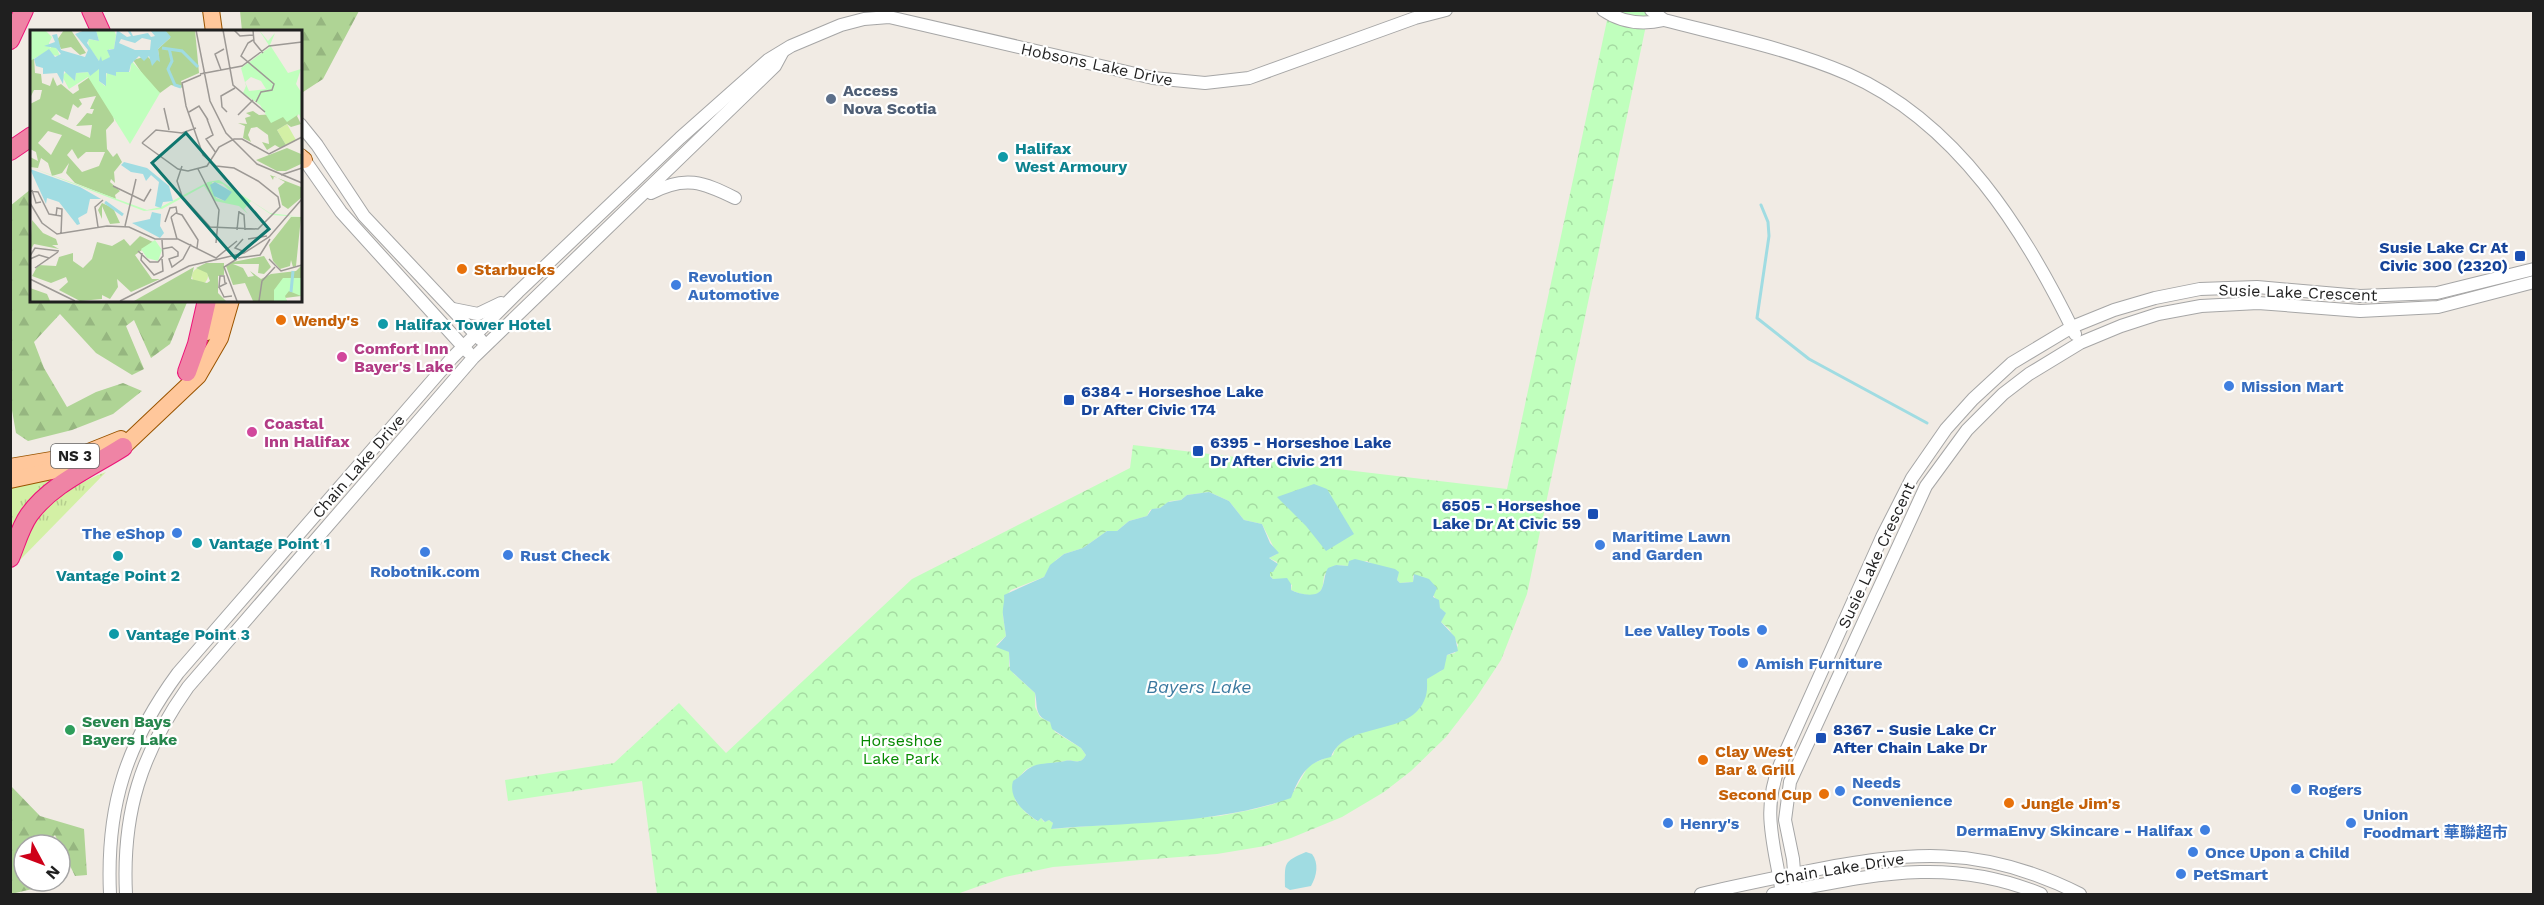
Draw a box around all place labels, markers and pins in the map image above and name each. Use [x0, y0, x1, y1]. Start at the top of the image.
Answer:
place label: Access Nova Scotia [843, 81, 937, 118]
marker: Access Nova Scotia [824, 92, 838, 106]
place label: Halifax West Armoury [1015, 139, 1128, 176]
marker: Halifax West Armoury [996, 150, 1010, 164]
place label: Susie Lake Cr At Civic 300 (2320) [2379, 238, 2508, 275]
marker: Susie Lake Cr At Civic 300 (2320) [2513, 249, 2527, 263]
place label: Starbucks [474, 260, 555, 279]
marker: Starbucks [455, 262, 469, 276]
place label: Revolution Automotive [688, 267, 780, 304]
marker: Revolution Automotive [669, 278, 683, 292]
place label: Wendy's [293, 311, 359, 330]
marker: Wendy's [274, 313, 288, 327]
place label: Halifax Tower Hotel [395, 315, 552, 334]
marker: Halifax Tower Hotel [376, 317, 390, 331]
place label: Comfort Inn Bayer's Lake [354, 339, 453, 376]
marker: Comfort Inn Bayer's Lake [335, 350, 349, 364]
place label: Mission Mart [2241, 377, 2343, 396]
marker: Mission Mart [2222, 379, 2236, 393]
place label: 6384 - Horseshoe Lake Dr After Civic 174 [1081, 382, 1264, 419]
marker: 6384 - Horseshoe Lake Dr After Civic 174 [1062, 393, 1076, 407]
place label: Coastal Inn Halifax [264, 414, 350, 451]
marker: Coastal Inn Halifax [245, 425, 259, 439]
place label: 6395 - Horseshoe Lake Dr After Civic 211 [1210, 433, 1391, 470]
marker: 6395 - Horseshoe Lake Dr After Civic 211 [1191, 444, 1205, 458]
place label: 6505 - Horseshoe Lake Dr At Civic 59 [1432, 496, 1581, 533]
marker: 6505 - Horseshoe Lake Dr At Civic 59 [1586, 507, 1600, 521]
place label: The eShop [82, 524, 165, 543]
marker: The eShop [170, 526, 184, 540]
place label: Maritime Lawn and Garden [1612, 527, 1731, 564]
place label: Vantage Point 1 [209, 534, 330, 553]
marker: Vantage Point 1 [190, 536, 204, 550]
marker: Maritime Lawn and Garden [1593, 538, 1607, 552]
marker: Robotnik.com [418, 545, 432, 559]
place label: Rust Check [520, 546, 610, 565]
marker: Rust Check [501, 548, 515, 562]
marker: Vantage Point 2 [111, 549, 125, 563]
place label: Robotnik.com [370, 562, 480, 581]
place label: Vantage Point 2 [56, 566, 180, 585]
place label: Lee Valley Tools [1624, 621, 1750, 640]
marker: Lee Valley Tools [1755, 623, 1769, 637]
place label: Vantage Point 3 [126, 625, 250, 644]
marker: Vantage Point 3 [107, 627, 121, 641]
place label: Amish Furniture [1755, 654, 1882, 673]
marker: Amish Furniture [1736, 656, 1750, 670]
place label: Seven Bays Bayers Lake [82, 712, 177, 749]
place label: 8367 - Susie Lake Cr After Chain Lake Dr [1833, 720, 1996, 757]
marker: Seven Bays Bayers Lake [63, 723, 77, 737]
marker: 8367 - Susie Lake Cr After Chain Lake Dr [1814, 731, 1828, 745]
place label: Clay West Bar & Grill [1715, 742, 1796, 779]
marker: Clay West Bar & Grill [1696, 753, 1710, 767]
place label: Needs Convenience [1852, 773, 1952, 810]
place label: Rogers [2308, 780, 2362, 799]
marker: Rogers [2289, 782, 2303, 796]
marker: Needs Convenience [1833, 784, 1847, 798]
place label: Second Cup [1718, 785, 1812, 804]
marker: Second Cup [1817, 787, 1831, 801]
place label: Jungle Jim's [2021, 794, 2121, 813]
marker: Jungle Jim's [2002, 796, 2016, 810]
place label: Union Foodmart 華聯超市 [2363, 805, 2508, 842]
place label: Henry's [1680, 814, 1740, 833]
marker: Henry's [1661, 816, 1675, 830]
marker: Union Foodmart 華聯超市 [2344, 816, 2358, 830]
place label: DermaEnvy Skincare - Halifax [1956, 821, 2194, 840]
marker: DermaEnvy Skincare - Halifax [2198, 823, 2212, 837]
place label: Once Upon a Child [2205, 843, 2349, 862]
marker: Once Upon a Child [2186, 845, 2200, 859]
place label: PetSmart [2193, 865, 2268, 884]
marker: PetSmart [2174, 867, 2188, 881]

